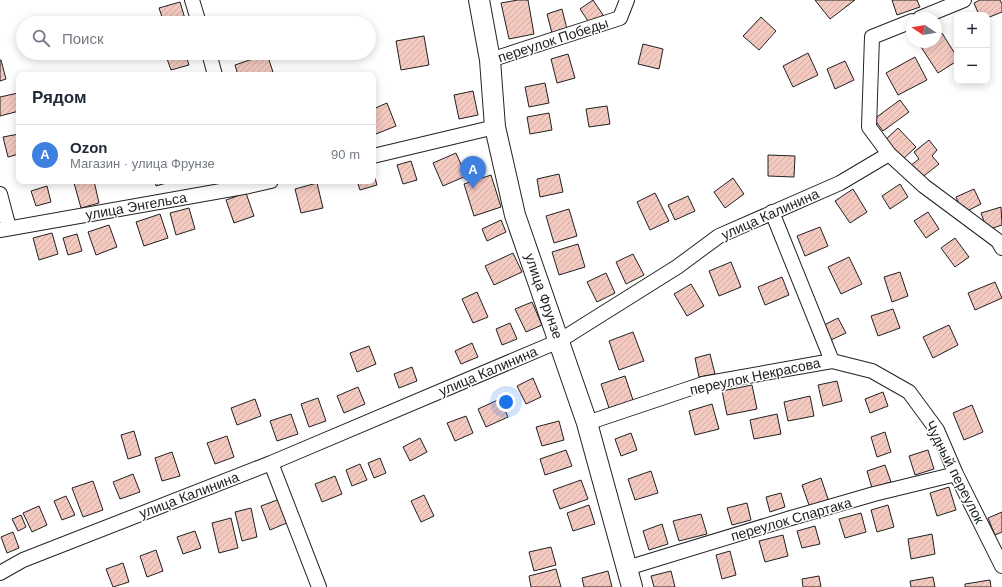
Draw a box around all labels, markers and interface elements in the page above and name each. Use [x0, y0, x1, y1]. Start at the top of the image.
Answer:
north arrow [906, 12, 942, 48]
map controls [954, 12, 990, 84]
button: + [954, 12, 990, 48]
street label: переулок Победы [496, 15, 610, 65]
search box [16, 16, 376, 60]
icon: search [30, 27, 52, 49]
text: Поиск [62, 30, 104, 47]
button: − [954, 48, 990, 84]
text: Рядом [32, 88, 87, 107]
text: Ozon [70, 139, 108, 156]
text: A [40, 147, 50, 162]
text: 90 m [331, 147, 360, 162]
text: Магазин · улица Фрунзе [70, 156, 215, 171]
pin: A [460, 156, 486, 189]
street label: улица Калинина [719, 185, 822, 243]
street label: улица Энгельса [84, 189, 188, 223]
street label: улица Фрунзе [522, 251, 566, 341]
street label: улица Калинина [436, 343, 540, 399]
street label: переулок Некрасова [688, 354, 822, 398]
your location [496, 392, 516, 412]
street label: Чудный переулок [922, 418, 988, 527]
street label: улица Калинина [137, 469, 241, 521]
street label: переулок Спартака [729, 494, 853, 544]

